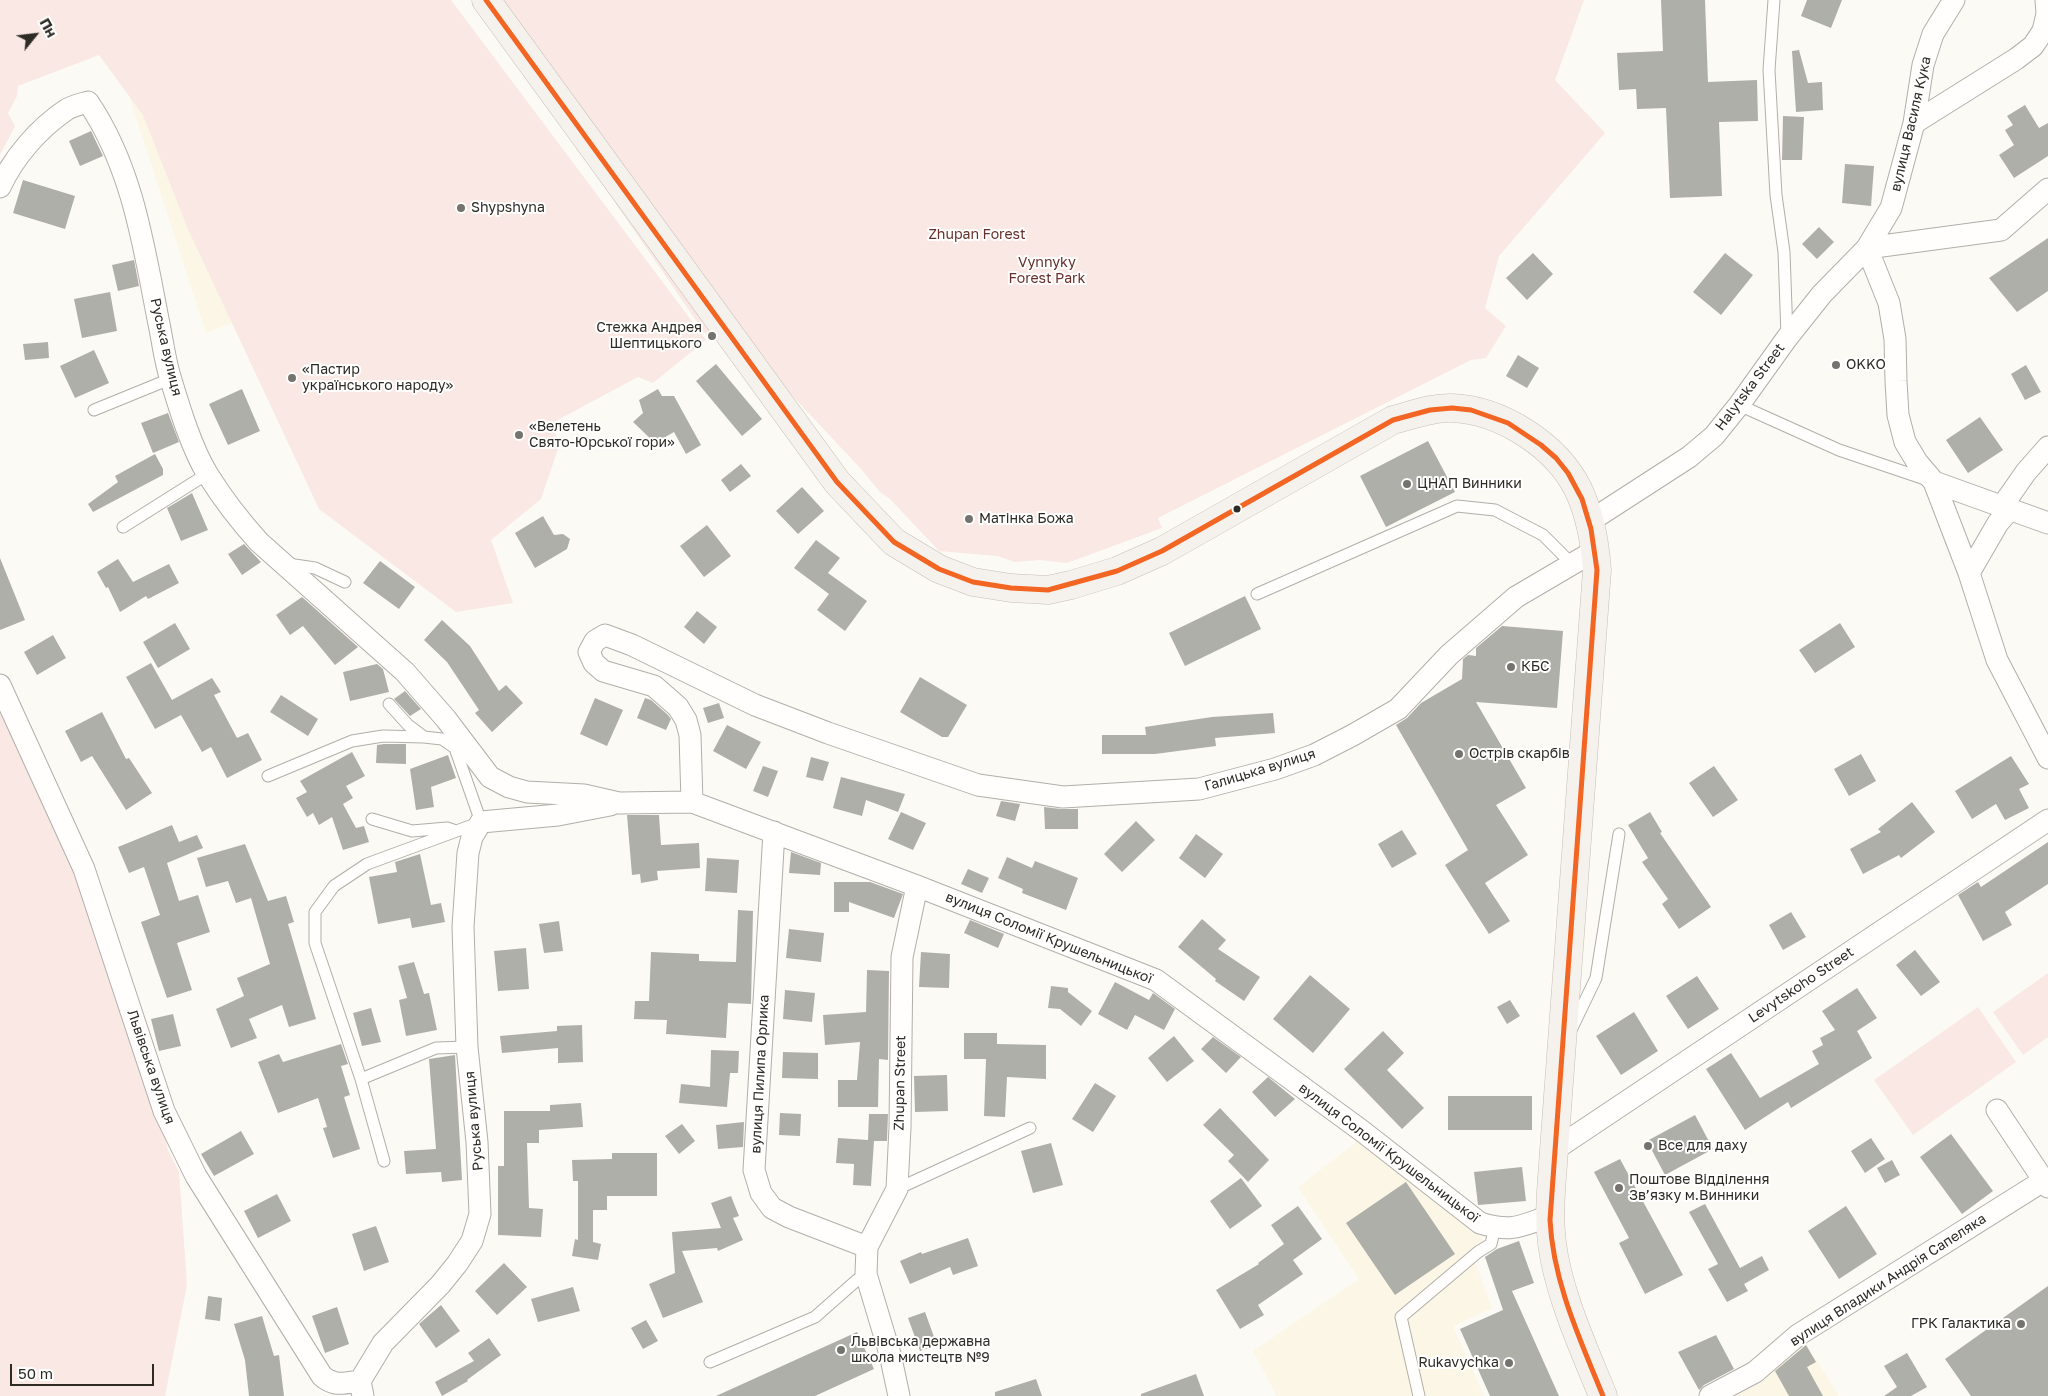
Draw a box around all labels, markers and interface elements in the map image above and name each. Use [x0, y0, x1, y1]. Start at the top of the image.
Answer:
north arrow [10, 10, 60, 60]
text: Пн [37, 15, 61, 40]
street label: вулиця Василя Кука [1887, 55, 1935, 193]
place label: Shypshyna [471, 200, 545, 216]
marker: Shypshyna [455, 202, 467, 214]
park label: Zhupan Forest [928, 227, 1026, 243]
park label: Vynnyky Forest Park [1009, 255, 1085, 288]
street label: Руська вулиця [147, 296, 185, 398]
place label: Стежка Андрея Шептицького [596, 320, 702, 352]
marker: Стежка Андрея Шептицького [706, 330, 718, 342]
street label: Halytska Street [1712, 340, 1788, 434]
place label: OKKO [1846, 357, 1886, 373]
marker: OKKO [1830, 359, 1842, 371]
place label: «Пастир українського народу» [302, 362, 453, 394]
marker: «Пастир українського народу» [286, 372, 298, 384]
place label: «Велетень Свято-Юрської гори» [529, 419, 675, 452]
marker: «Велетень Свято-Юрської гори» [513, 429, 525, 441]
place label: ЦНАП Винники [1417, 476, 1522, 492]
marker: ЦНАП Винники [1401, 478, 1413, 490]
unlabelled marker [1232, 504, 1242, 514]
place label: Матінка Божа [979, 511, 1074, 527]
marker: Матінка Божа [963, 513, 975, 525]
place label: КБС [1521, 659, 1550, 675]
marker: КБС [1505, 661, 1517, 673]
street label: Галицька вулиця [1202, 745, 1318, 795]
place label: Острів скарбів [1469, 746, 1570, 762]
marker: Острів скарбів [1453, 748, 1465, 760]
street label: вулиця Соломії Крушельницької [943, 889, 1155, 987]
street label: Levytskoho Street [1745, 944, 1857, 1026]
street label: вулиця Пилипа Орлика [747, 994, 773, 1154]
street label: Львівська вулиця [124, 1008, 178, 1126]
street label: Zhupan Street [891, 1035, 909, 1131]
street label: Руська вулиця [461, 1070, 487, 1172]
street label: вулиця Соломії Крушельницької [1295, 1080, 1483, 1226]
place label: Все для даху [1658, 1138, 1747, 1154]
marker: Все для даху [1642, 1140, 1654, 1152]
place label: Поштове Відділення Зв’язку м.Винники [1629, 1172, 1770, 1204]
marker: Поштове Відділення Зв’язку м.Винники [1613, 1182, 1625, 1194]
street label: вулиця Владики Андрія Сапеляка [1787, 1210, 1989, 1350]
place label: ГРК Галактика [1911, 1316, 2011, 1332]
marker: ГРК Галактика [2015, 1318, 2027, 1330]
place label: Львівська державна школа мистецтв №9 [851, 1334, 990, 1366]
marker: Львівська державна школа мистецтв №9 [835, 1344, 847, 1356]
scale bar [12, 1354, 156, 1386]
place label: Rukavychka [1418, 1355, 1499, 1371]
marker: Rukavychka [1503, 1357, 1515, 1369]
text: 50 m [18, 1364, 53, 1382]

